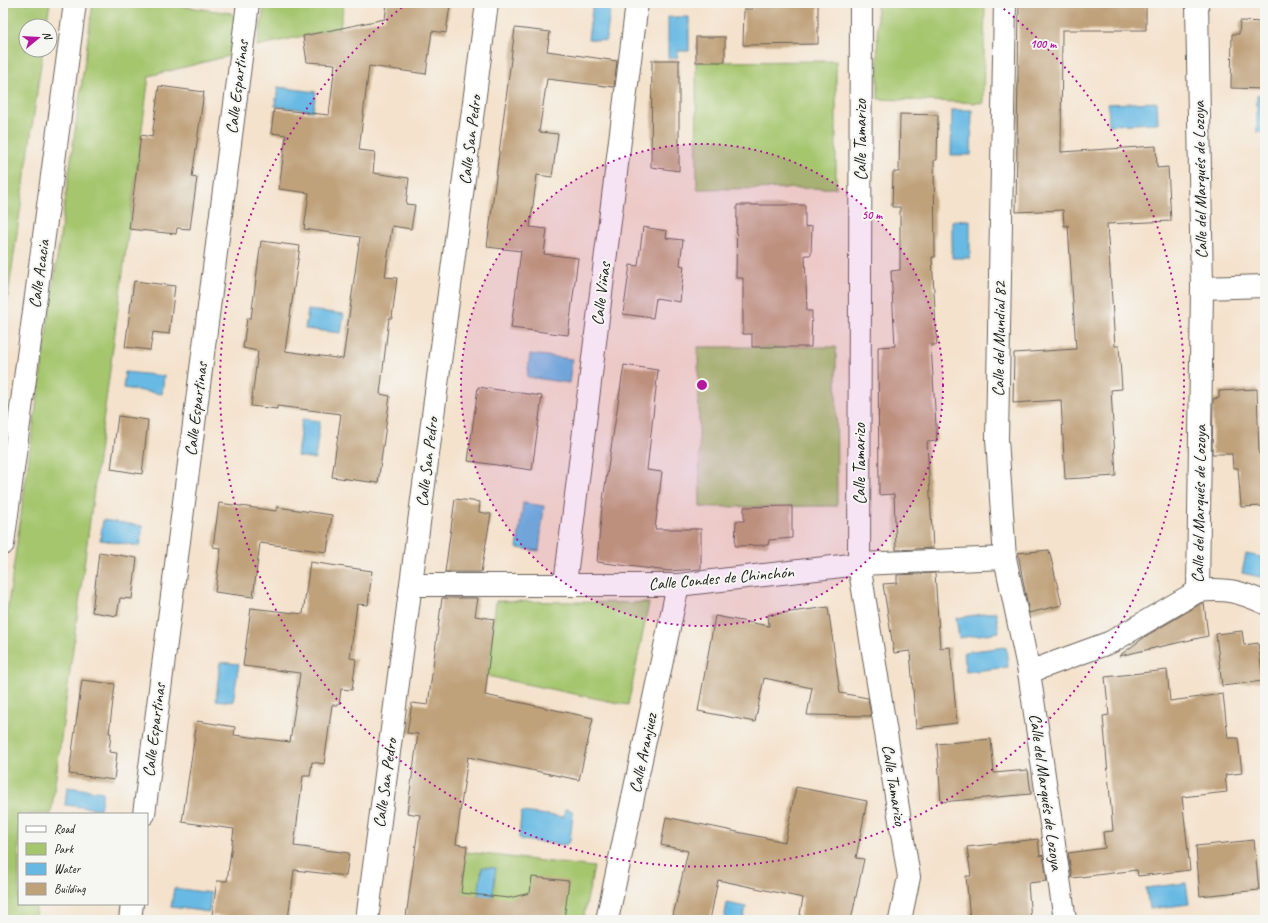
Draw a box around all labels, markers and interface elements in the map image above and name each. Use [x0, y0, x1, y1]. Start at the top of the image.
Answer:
north arrow [18, 18, 58, 58]
text: N [40, 30, 56, 42]
text: 100 m [1030, 36, 1057, 52]
street label: Calle Espartinas [221, 38, 253, 135]
street label: Calle San Pedro [454, 92, 486, 186]
street label: Calle Tamarizo [850, 98, 871, 181]
street label: Calle del Marqués de Lozoya [1188, 99, 1212, 259]
text: 50 m [862, 207, 883, 223]
street label: Calle Acacia [24, 237, 54, 309]
street label: Calle Viñas [587, 259, 616, 327]
street label: Calle del Mundial 82 [987, 280, 1011, 397]
street label: Calle Espartinas [180, 360, 212, 457]
centre of rings [695, 378, 709, 392]
street label: Calle San Pedro [411, 414, 443, 508]
street label: Calle Tamarizo [849, 422, 870, 505]
street label: Calle del Marqués de Lozoya [1187, 423, 1211, 583]
street label: Calle Condes de Chinchón [647, 561, 796, 595]
street label: Calle Espartinas [138, 681, 170, 778]
street label: Calle Aranjuez [624, 710, 662, 795]
street label: Calle del Marqués de Lozoya [1025, 712, 1068, 873]
street label: Calle San Pedro [368, 735, 402, 829]
street label: Calle Tamarizo [877, 743, 911, 828]
legend [18, 813, 148, 905]
text: Road [54, 821, 76, 837]
text: Park [54, 841, 75, 857]
text: Water [54, 861, 82, 877]
text: Building [54, 881, 86, 897]

